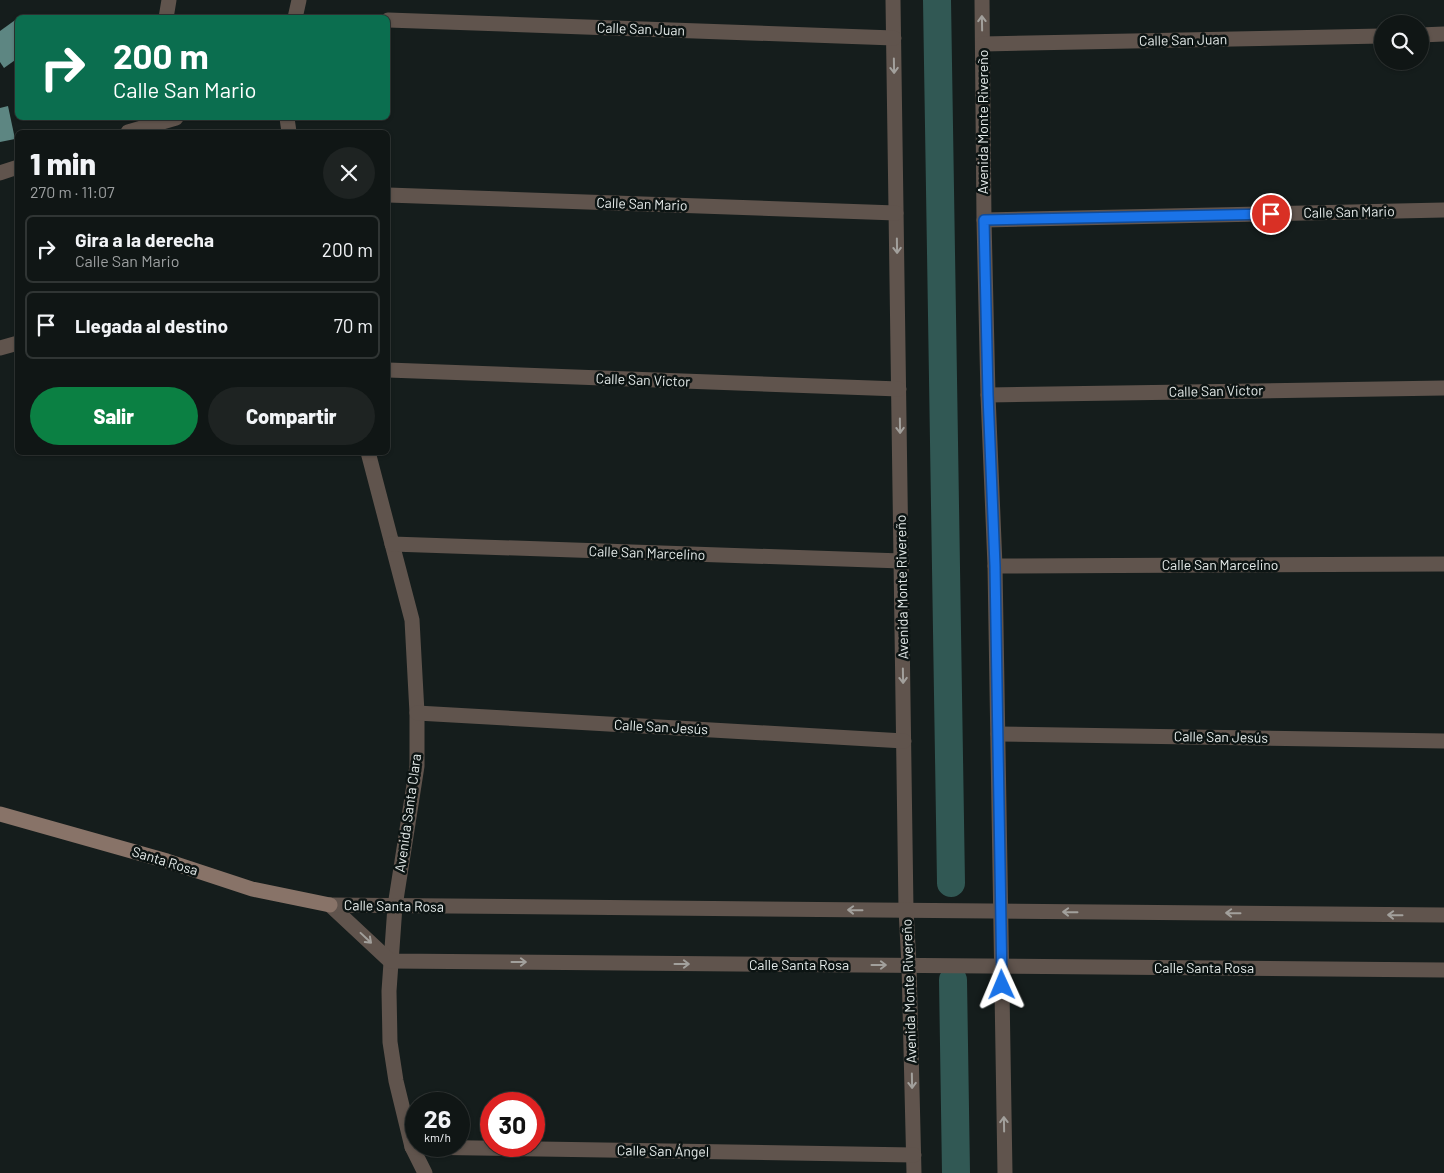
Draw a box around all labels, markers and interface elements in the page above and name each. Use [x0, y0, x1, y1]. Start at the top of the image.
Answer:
one-way arrow [977, 15, 987, 31]
map controls [1374, 15, 1429, 70]
button: search [1374, 15, 1429, 70]
street label: Calle San Juan [597, 18, 685, 39]
street label: Calle San Juan [1139, 30, 1227, 49]
text: 200 m [113, 34, 209, 76]
icon: right [30, 35, 95, 100]
street label: Avenida Monte Rivereño [974, 50, 991, 194]
one-way arrow [889, 58, 899, 74]
text: Calle San Mario [113, 76, 257, 102]
text: 1 min [30, 145, 96, 181]
button: close [323, 147, 375, 199]
text: 270 m · 11:07 [30, 182, 115, 201]
street label: Calle San Mario [596, 193, 688, 214]
pin [1250, 193, 1292, 235]
icon: arrive [1257, 200, 1285, 228]
street label: Calle San Mario [1303, 202, 1395, 221]
text: Gira a la derecha [75, 228, 214, 251]
icon: right [32, 235, 60, 263]
text: 200 m [322, 238, 373, 261]
one-way arrow [892, 238, 902, 254]
text: Calle San Mario [75, 251, 179, 270]
icon: arrive [32, 311, 60, 339]
text: Llegada al destino [75, 314, 228, 337]
text: 70 m [334, 314, 373, 337]
street label: Calle San Victor [595, 369, 691, 390]
street label: Calle San Victor [1169, 381, 1263, 400]
button: Salir [30, 387, 198, 445]
button: Compartir [208, 387, 375, 445]
one-way arrow [895, 418, 905, 434]
street label: Avenida Monte Rivereño [892, 515, 911, 660]
street label: Calle San Marcelino [588, 542, 706, 563]
street label: Calle San Marcelino [1162, 556, 1278, 573]
one-way arrow [898, 668, 908, 684]
street label: Calle San Jesús [613, 716, 709, 737]
street label: Calle San Jesús [1174, 727, 1269, 746]
street label: Avenida Santa Clara [391, 752, 424, 873]
street label: Santa Rosa [130, 842, 200, 879]
street label: Calle Santa Rosa [344, 896, 444, 915]
one-way arrow [848, 905, 864, 915]
one-way arrow [1063, 907, 1079, 917]
one-way arrow [1225, 908, 1242, 918]
one-way arrow [1388, 910, 1404, 920]
street label: Avenida Monte Rivereño [897, 918, 920, 1064]
one-way arrow [359, 932, 372, 944]
street label: Calle Santa Rosa [749, 956, 849, 973]
one-way arrow [510, 957, 527, 967]
position arrow [975, 958, 1027, 1010]
one-way arrow [673, 959, 689, 969]
street label: Calle Santa Rosa [1154, 959, 1254, 976]
one-way arrow [870, 960, 887, 970]
one-way arrow [907, 1072, 917, 1089]
speed limit sign: 30 [480, 1092, 545, 1157]
text: 26 [424, 1103, 451, 1133]
one-way arrow [999, 1117, 1009, 1133]
text: km/h [424, 1130, 451, 1144]
street label: Calle San Ángel [617, 1141, 709, 1160]

